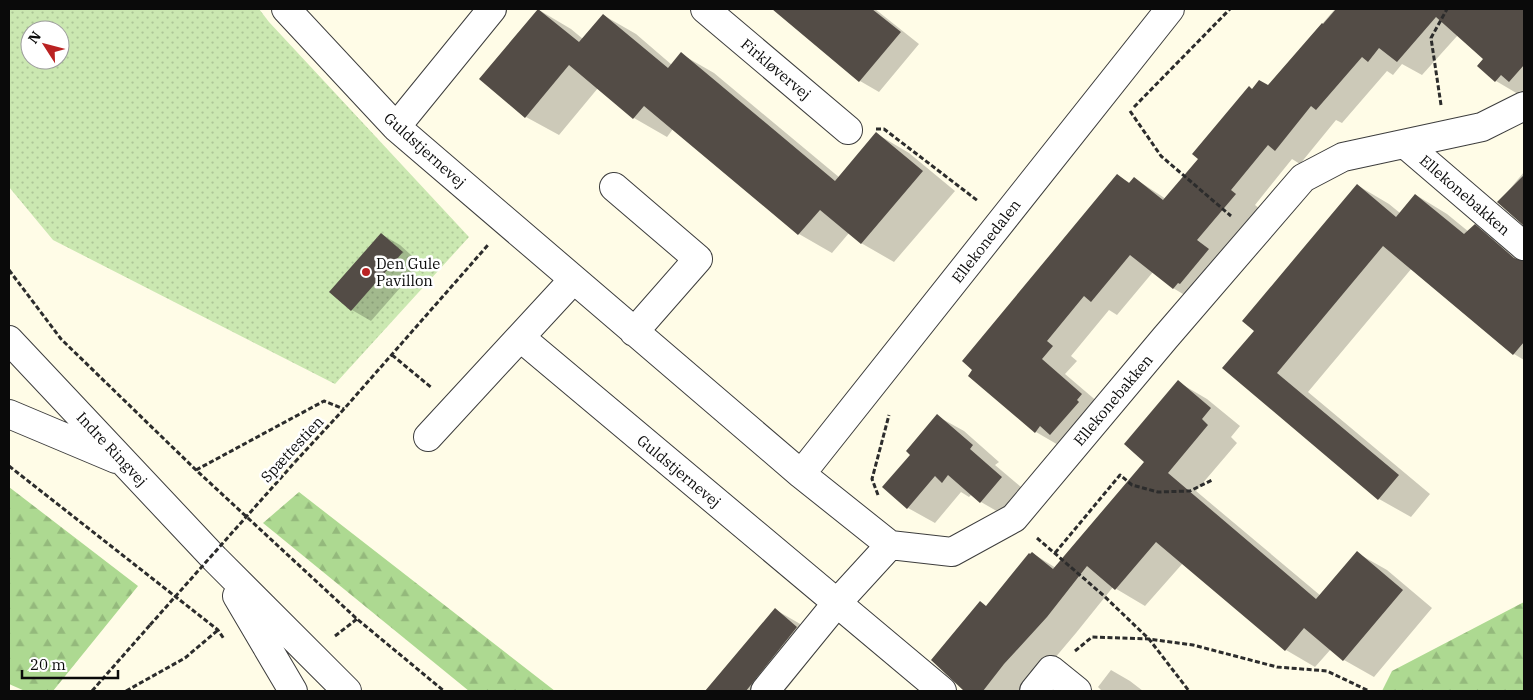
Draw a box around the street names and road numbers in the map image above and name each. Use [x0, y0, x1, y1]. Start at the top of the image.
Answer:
street label: Firkløvervej [737, 34, 815, 104]
street label: Guldstjernevej [380, 108, 470, 192]
street label: Ellekonebakken [1416, 151, 1514, 240]
street label: Ellekonedalen [947, 195, 1025, 287]
street label: Ellekonebakken [1069, 350, 1157, 450]
street label: Indre Ringvej [73, 408, 151, 490]
street label: Spættestien [256, 412, 328, 486]
street label: Guldstjernevej [633, 430, 725, 512]

